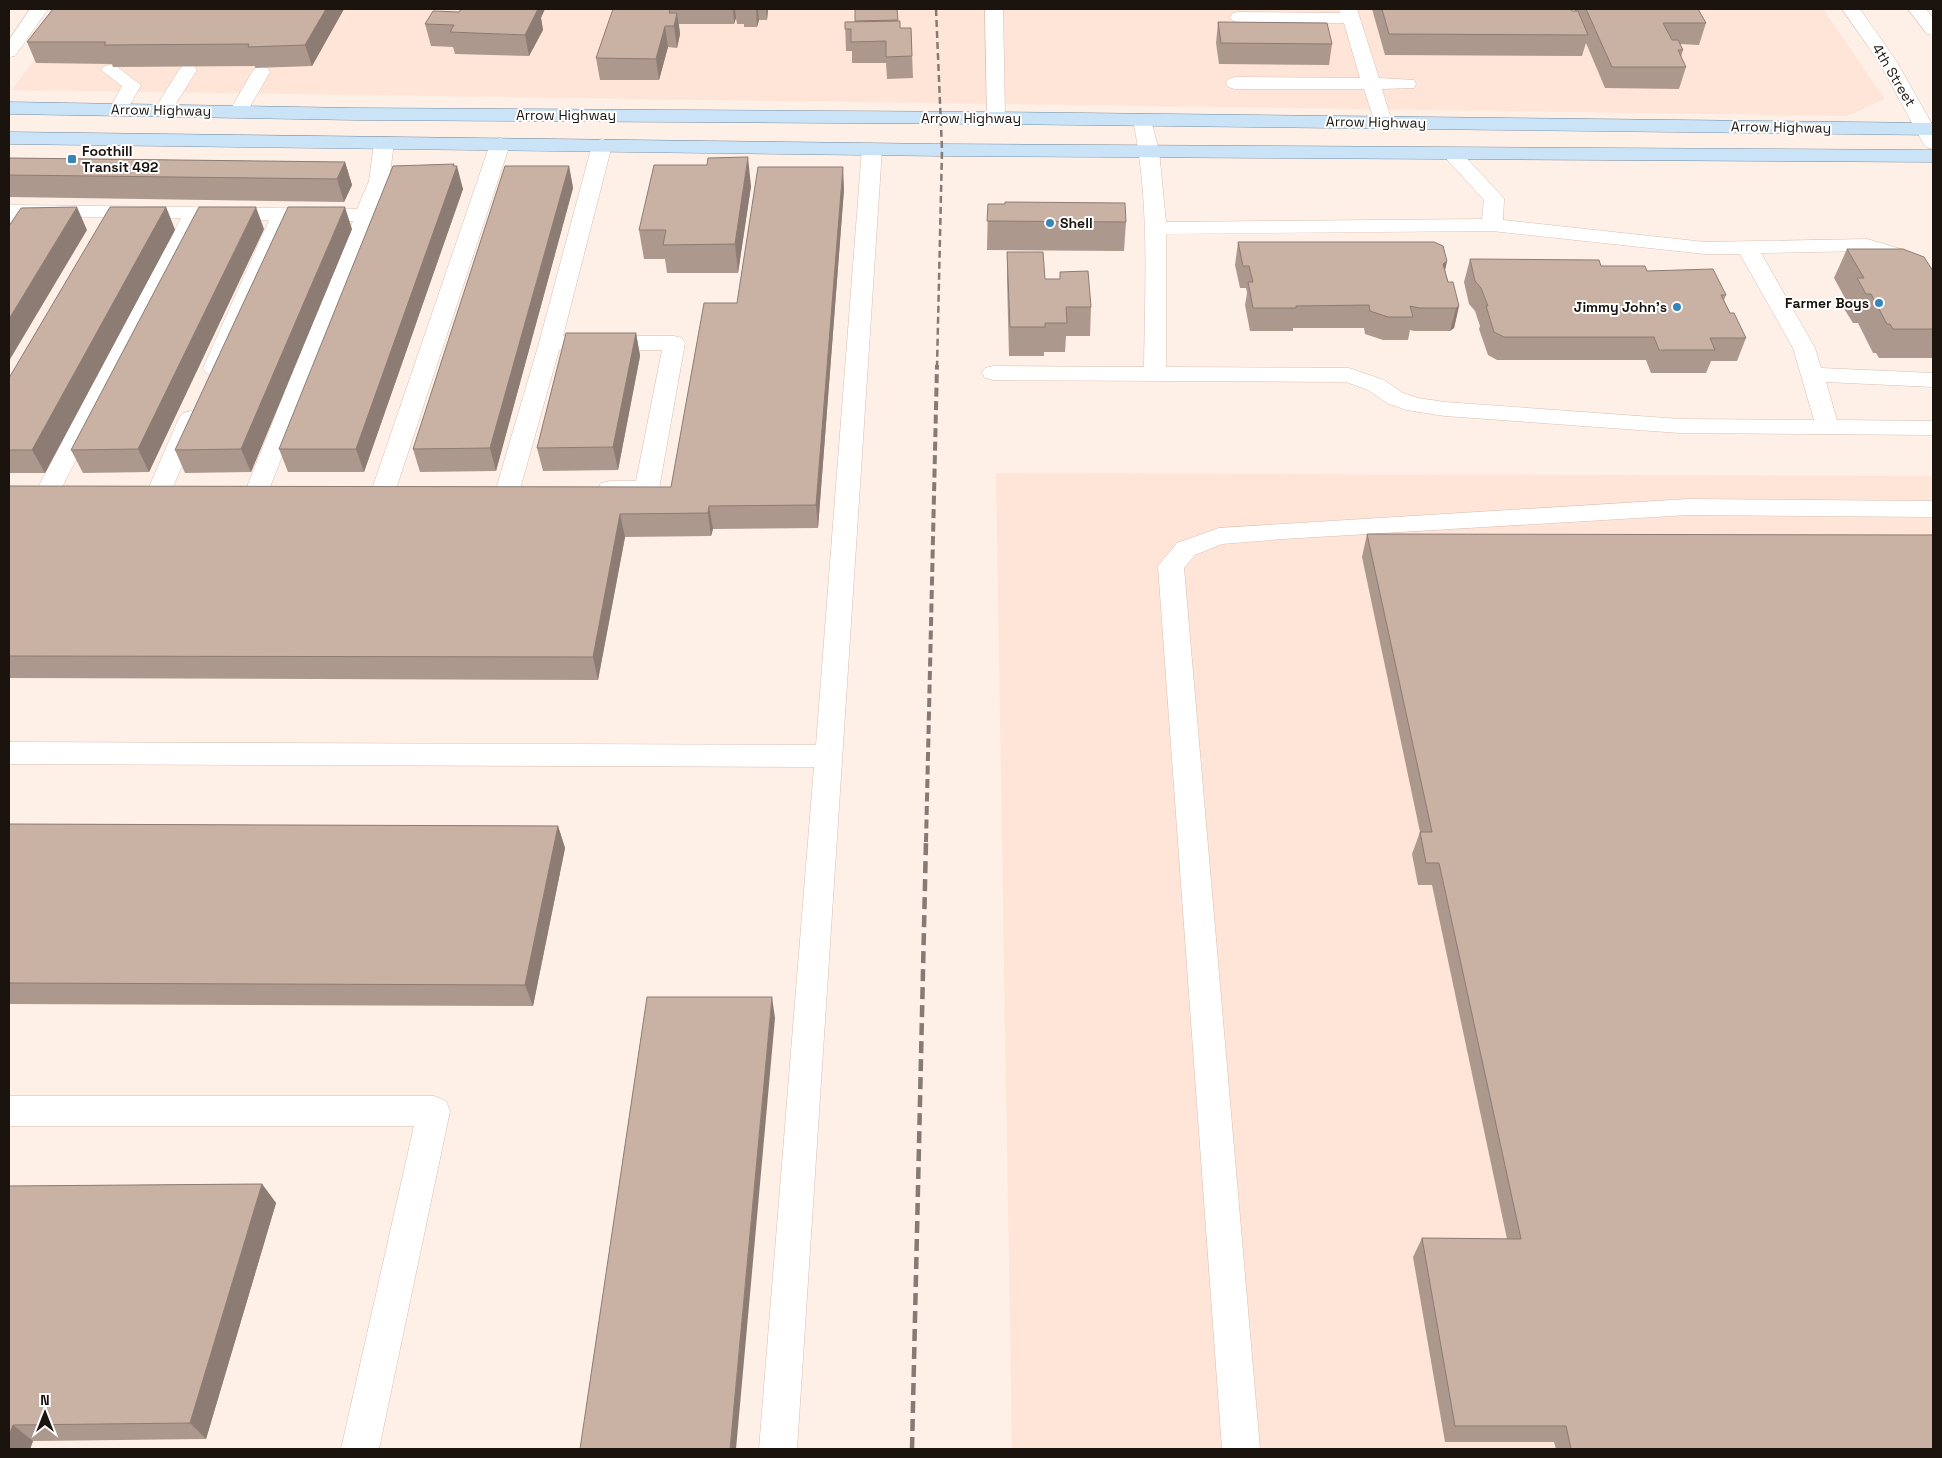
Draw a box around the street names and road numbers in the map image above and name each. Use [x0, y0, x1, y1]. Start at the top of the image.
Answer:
street label: 4th Street [1868, 40, 1920, 110]
street label: Arrow Highway [111, 100, 211, 120]
street label: Arrow Highway [516, 106, 616, 124]
street label: Arrow Highway [921, 109, 1021, 127]
street label: Arrow Highway [1326, 112, 1426, 132]
street label: Arrow Highway [1731, 117, 1831, 137]

